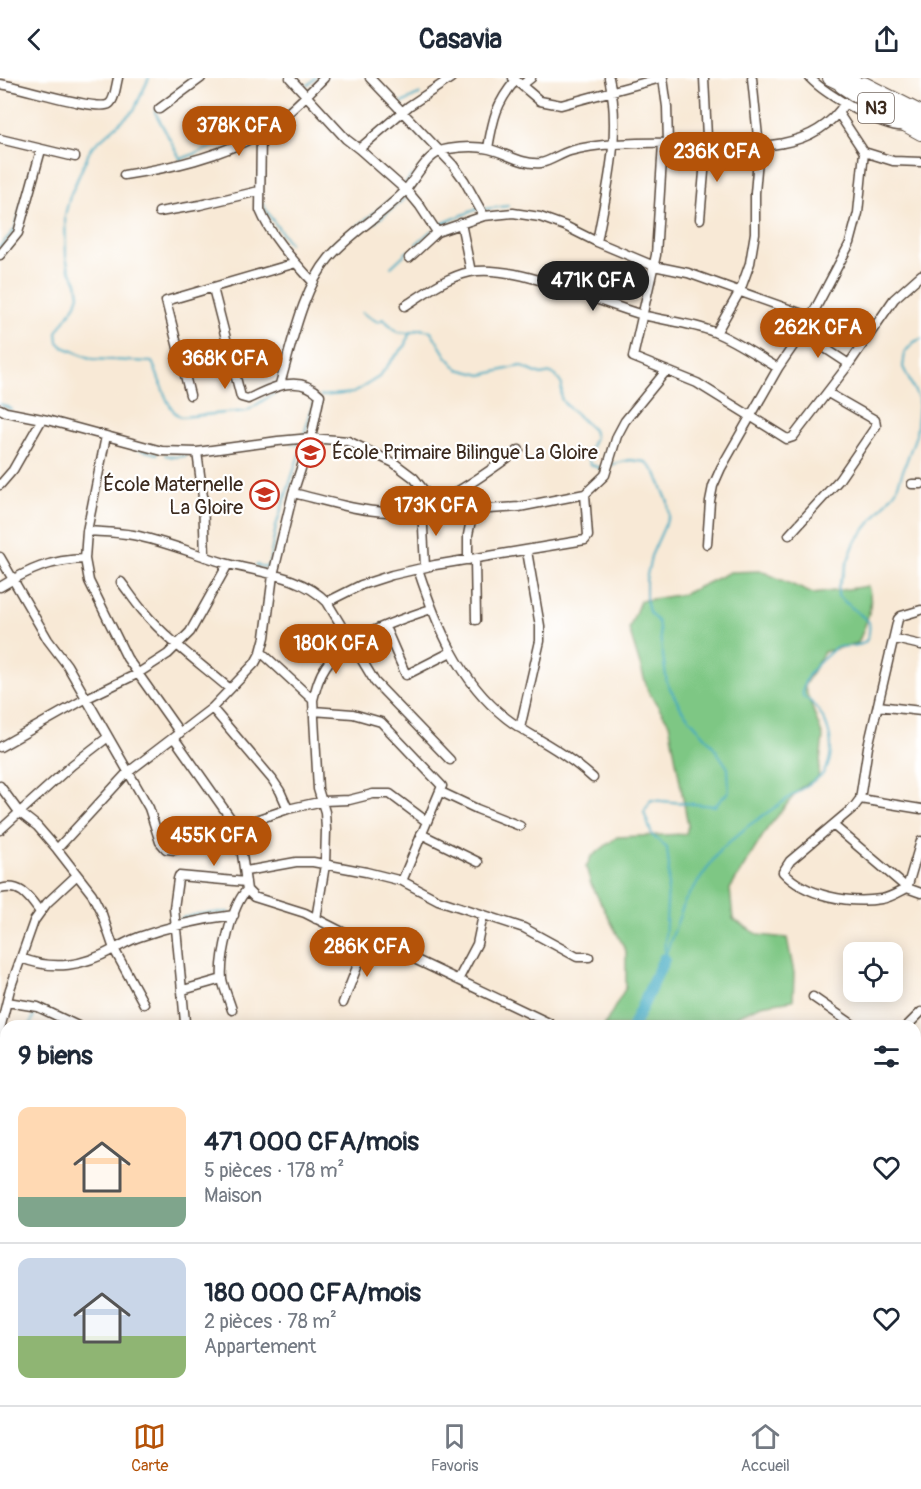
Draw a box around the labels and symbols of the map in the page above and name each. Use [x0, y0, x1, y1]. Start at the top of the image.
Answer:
road number: N3 [858, 93, 894, 123]
pin: 378K CFA [177, 106, 301, 157]
pin: 236K CFA [655, 132, 779, 183]
pin: 471K CFA [531, 261, 655, 312]
pin: 262K CFA [756, 308, 880, 359]
pin: 368K CFA [163, 339, 287, 390]
school or university icon: École Primaire Bilingue La Gloire [295, 436, 327, 468]
place label: École Primaire Bilingue La Gloire [332, 440, 598, 465]
place label: École Maternelle La Gloire [103, 472, 243, 520]
school or university icon: École Maternelle La Gloire [248, 479, 280, 511]
pin: 173K CFA [374, 486, 498, 537]
pin: 180K CFA [274, 624, 398, 675]
pin: 455K CFA [152, 816, 276, 867]
pin: 286K CFA [305, 927, 429, 978]

